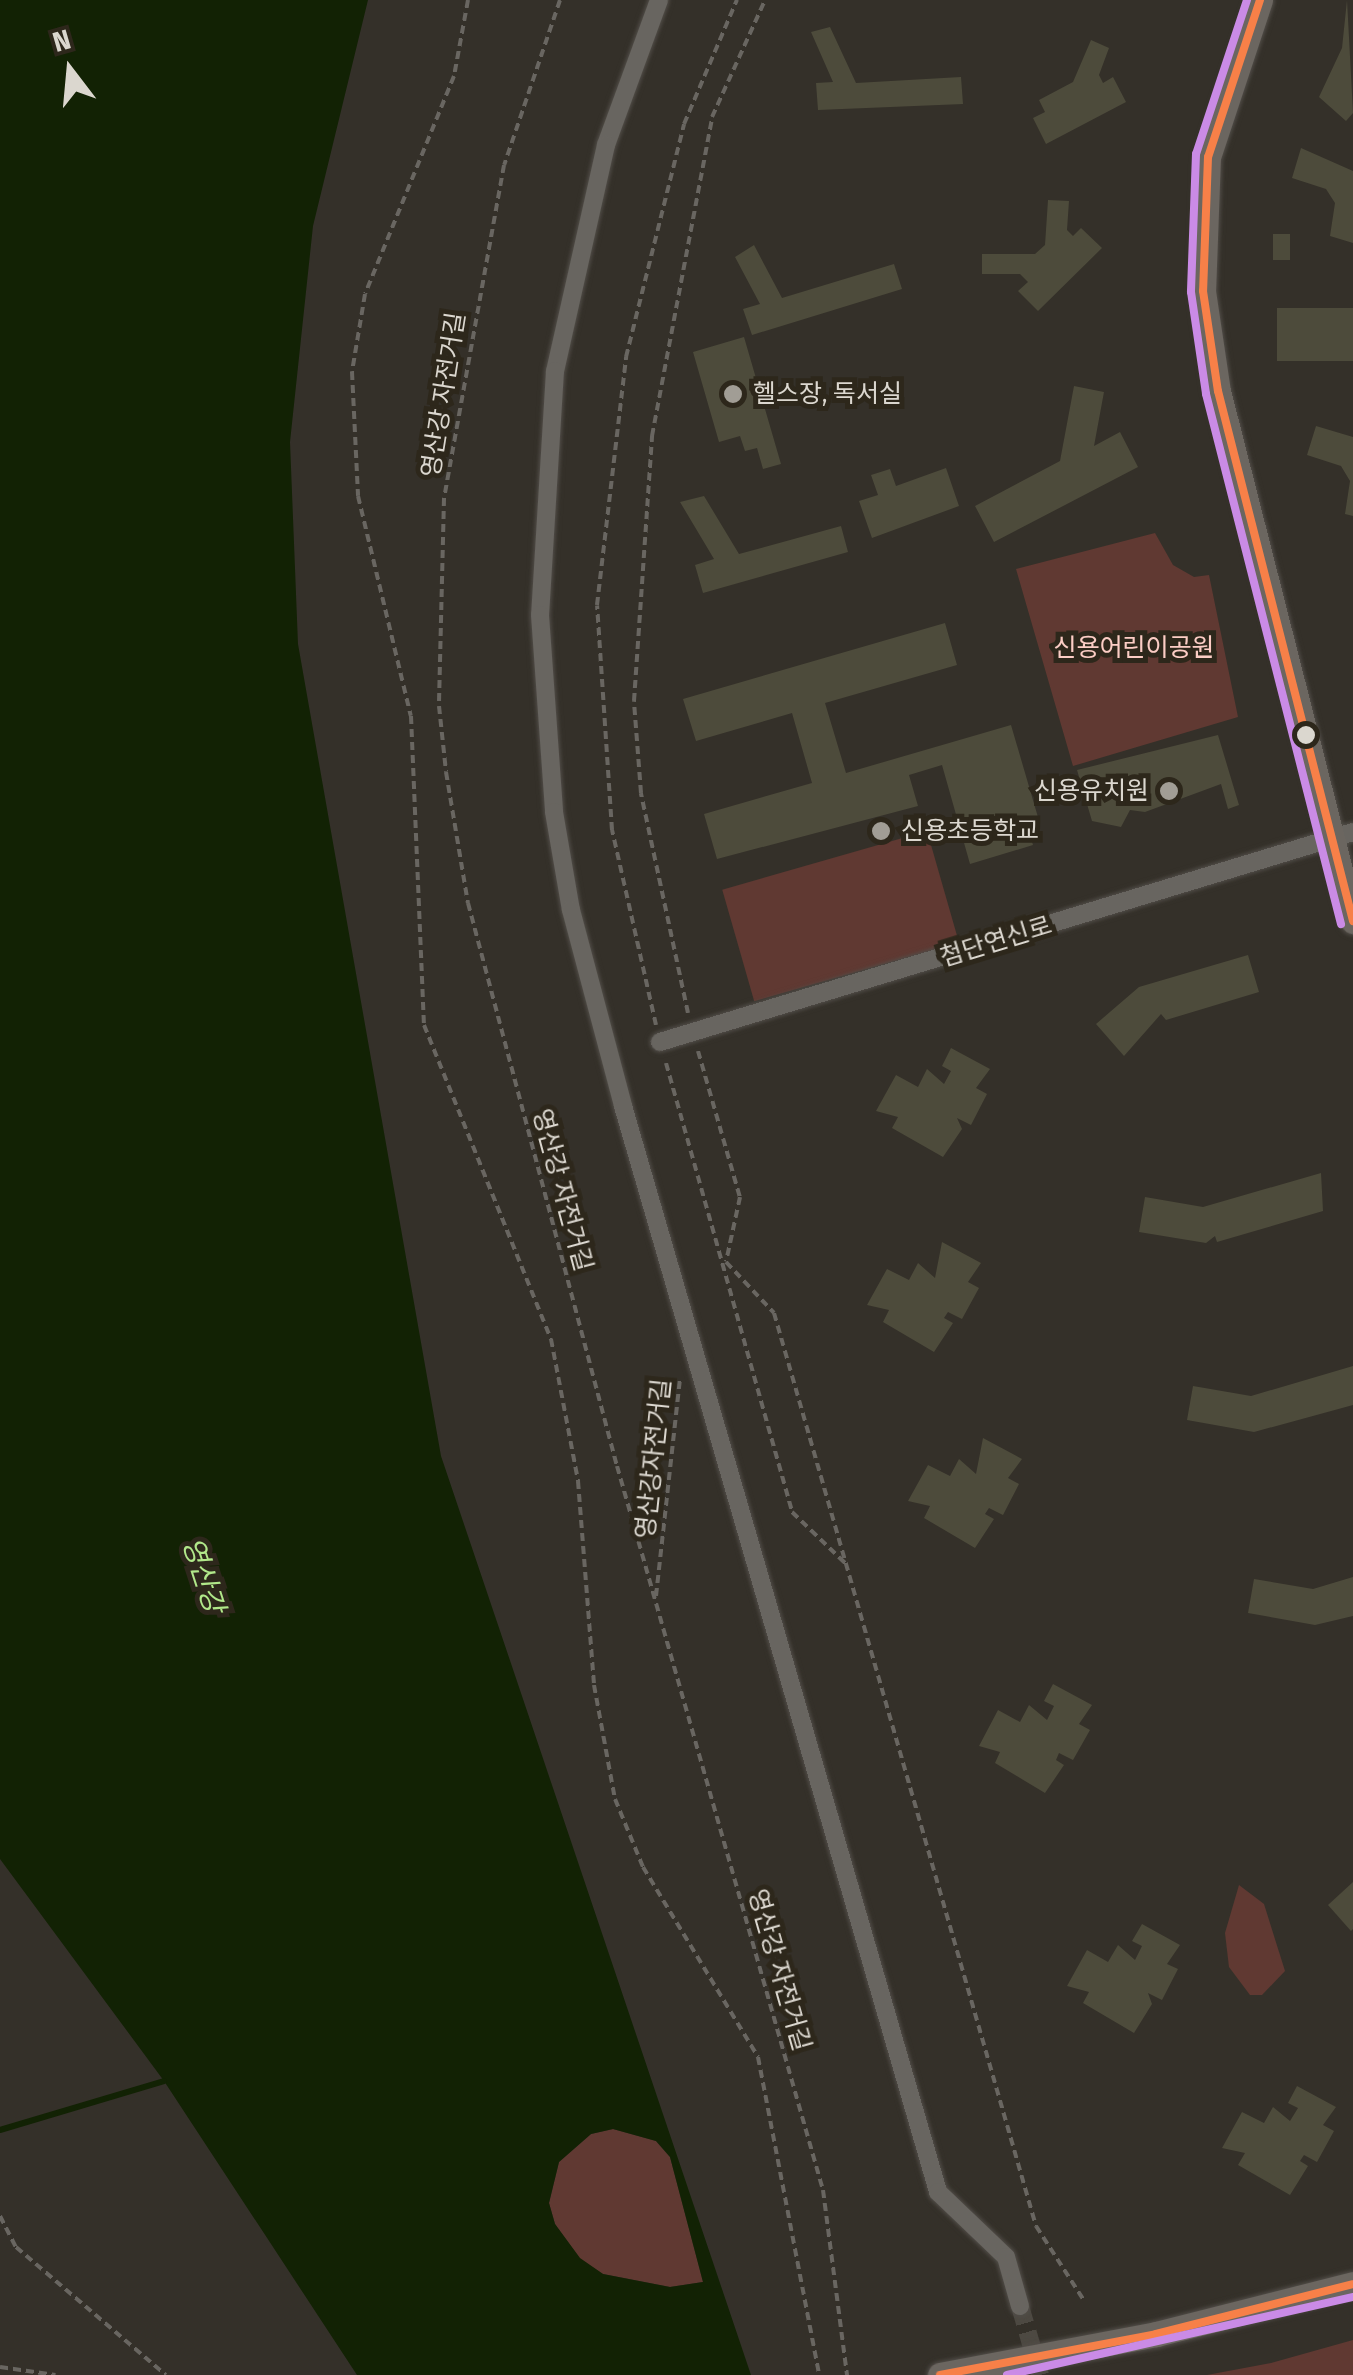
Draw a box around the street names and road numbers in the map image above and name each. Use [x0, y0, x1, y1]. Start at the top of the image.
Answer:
street label: 영산강 자전거길 [416, 310, 472, 480]
street label: 첨단연신로 [937, 911, 1055, 973]
street label: 영산강 자전거길 [526, 1106, 598, 1274]
street label: 영산강자전거길 [631, 1377, 677, 1541]
street label: 영산강 자전거길 [742, 1886, 816, 2054]

